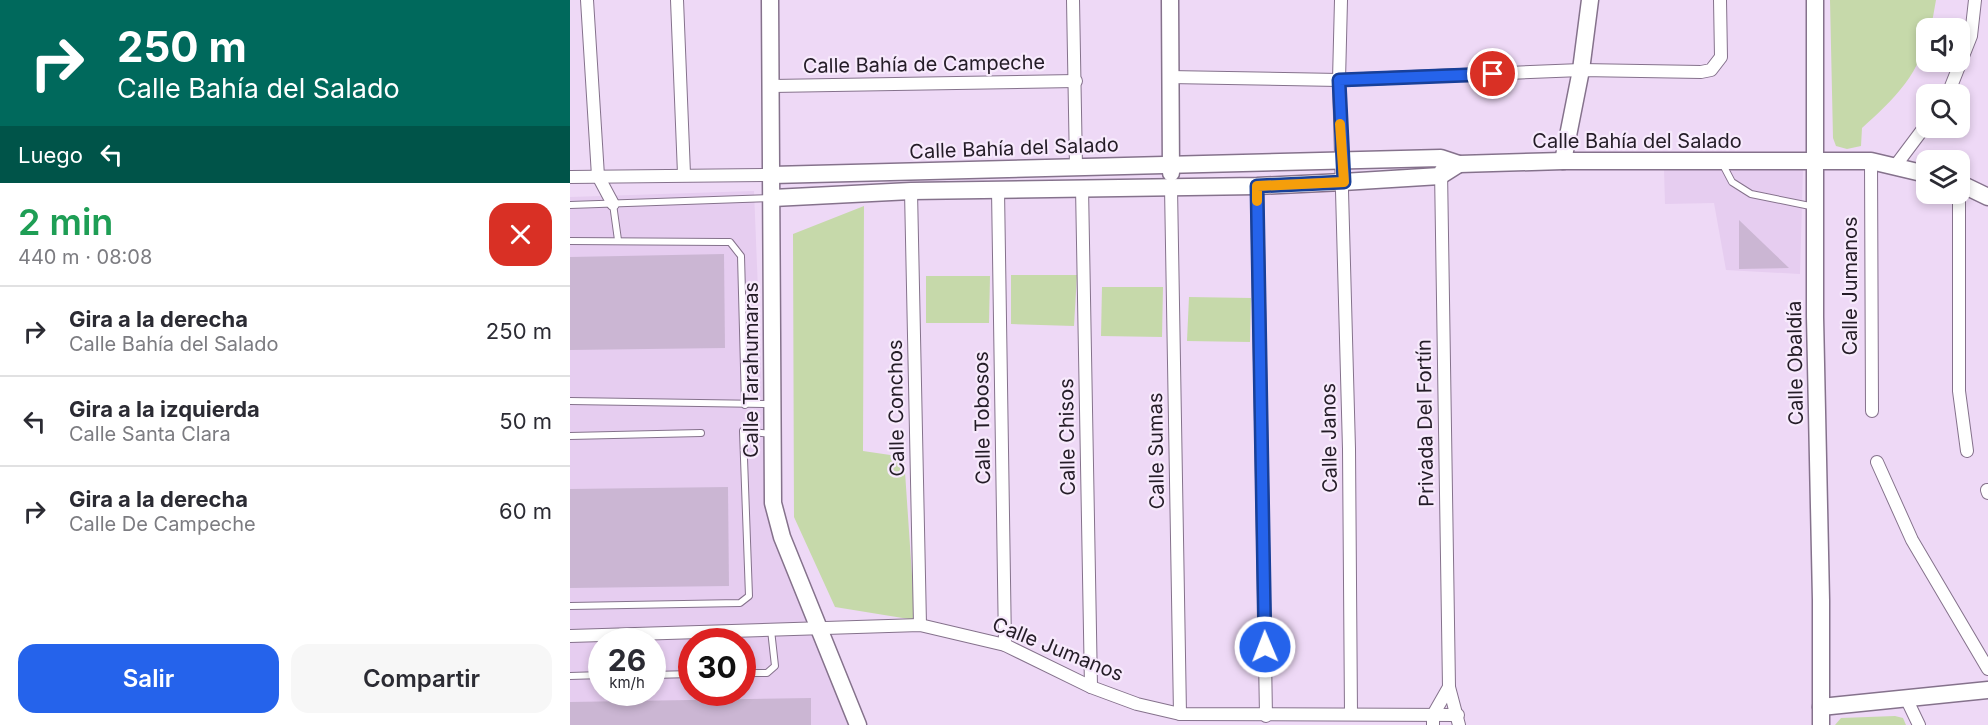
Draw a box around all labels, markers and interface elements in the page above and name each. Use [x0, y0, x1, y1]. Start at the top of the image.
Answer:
map controls [1916, 18, 1970, 204]
button: sound [1916, 18, 1970, 72]
text: 250 m [117, 21, 247, 72]
icon: right [18, 24, 96, 102]
pin [1467, 48, 1518, 99]
street label: Calle Bahía de Campeche [803, 50, 1045, 78]
icon: arrive [1476, 57, 1509, 90]
text: Calle Bahía del Salado [117, 72, 400, 105]
button: search [1916, 84, 1970, 138]
street label: Calle Bahía del Salado [1532, 129, 1742, 153]
street label: Calle Bahía del Salado [909, 132, 1119, 164]
icon: left [95, 138, 128, 171]
text: Luego [18, 142, 83, 168]
button: layers [1916, 150, 1970, 204]
text: 2 min [18, 200, 113, 244]
button: close [489, 203, 552, 266]
street label: Calle Jumanos [1838, 216, 1862, 356]
text: 440 m · 08:08 [18, 245, 152, 269]
street label: Calle Tarahumaras [739, 282, 763, 458]
street label: Calle Obaldía [1782, 300, 1808, 426]
text: Gira a la derecha [69, 306, 248, 332]
icon: right [18, 315, 51, 348]
text: 250 m [486, 318, 552, 344]
text: Calle Bahía del Salado [69, 332, 278, 356]
street label: Calle Conchos [883, 339, 909, 477]
street label: Privada Del Fortín [1412, 339, 1438, 507]
street label: Calle Tobosos [969, 351, 995, 485]
street label: Calle Chisos [1054, 378, 1080, 496]
street label: Calle Janos [1316, 383, 1342, 493]
street label: Calle Sumas [1143, 392, 1169, 510]
text: Gira a la izquierda [69, 396, 260, 422]
icon: left [18, 405, 51, 438]
text: 50 m [499, 408, 552, 434]
text: Calle Santa Clara [69, 422, 231, 446]
text: Gira a la derecha [69, 486, 248, 512]
icon: right [18, 495, 51, 528]
text: 60 m [499, 498, 552, 524]
text: Calle De Campeche [69, 512, 256, 536]
street label: Calle Jumanos [989, 612, 1127, 686]
position arrow [1233, 615, 1297, 679]
speed limit sign: 30 [678, 628, 756, 706]
text: 26 [608, 642, 646, 678]
button: Salir [18, 644, 279, 713]
button: Compartir [291, 644, 552, 713]
text: km/h [609, 673, 645, 692]

